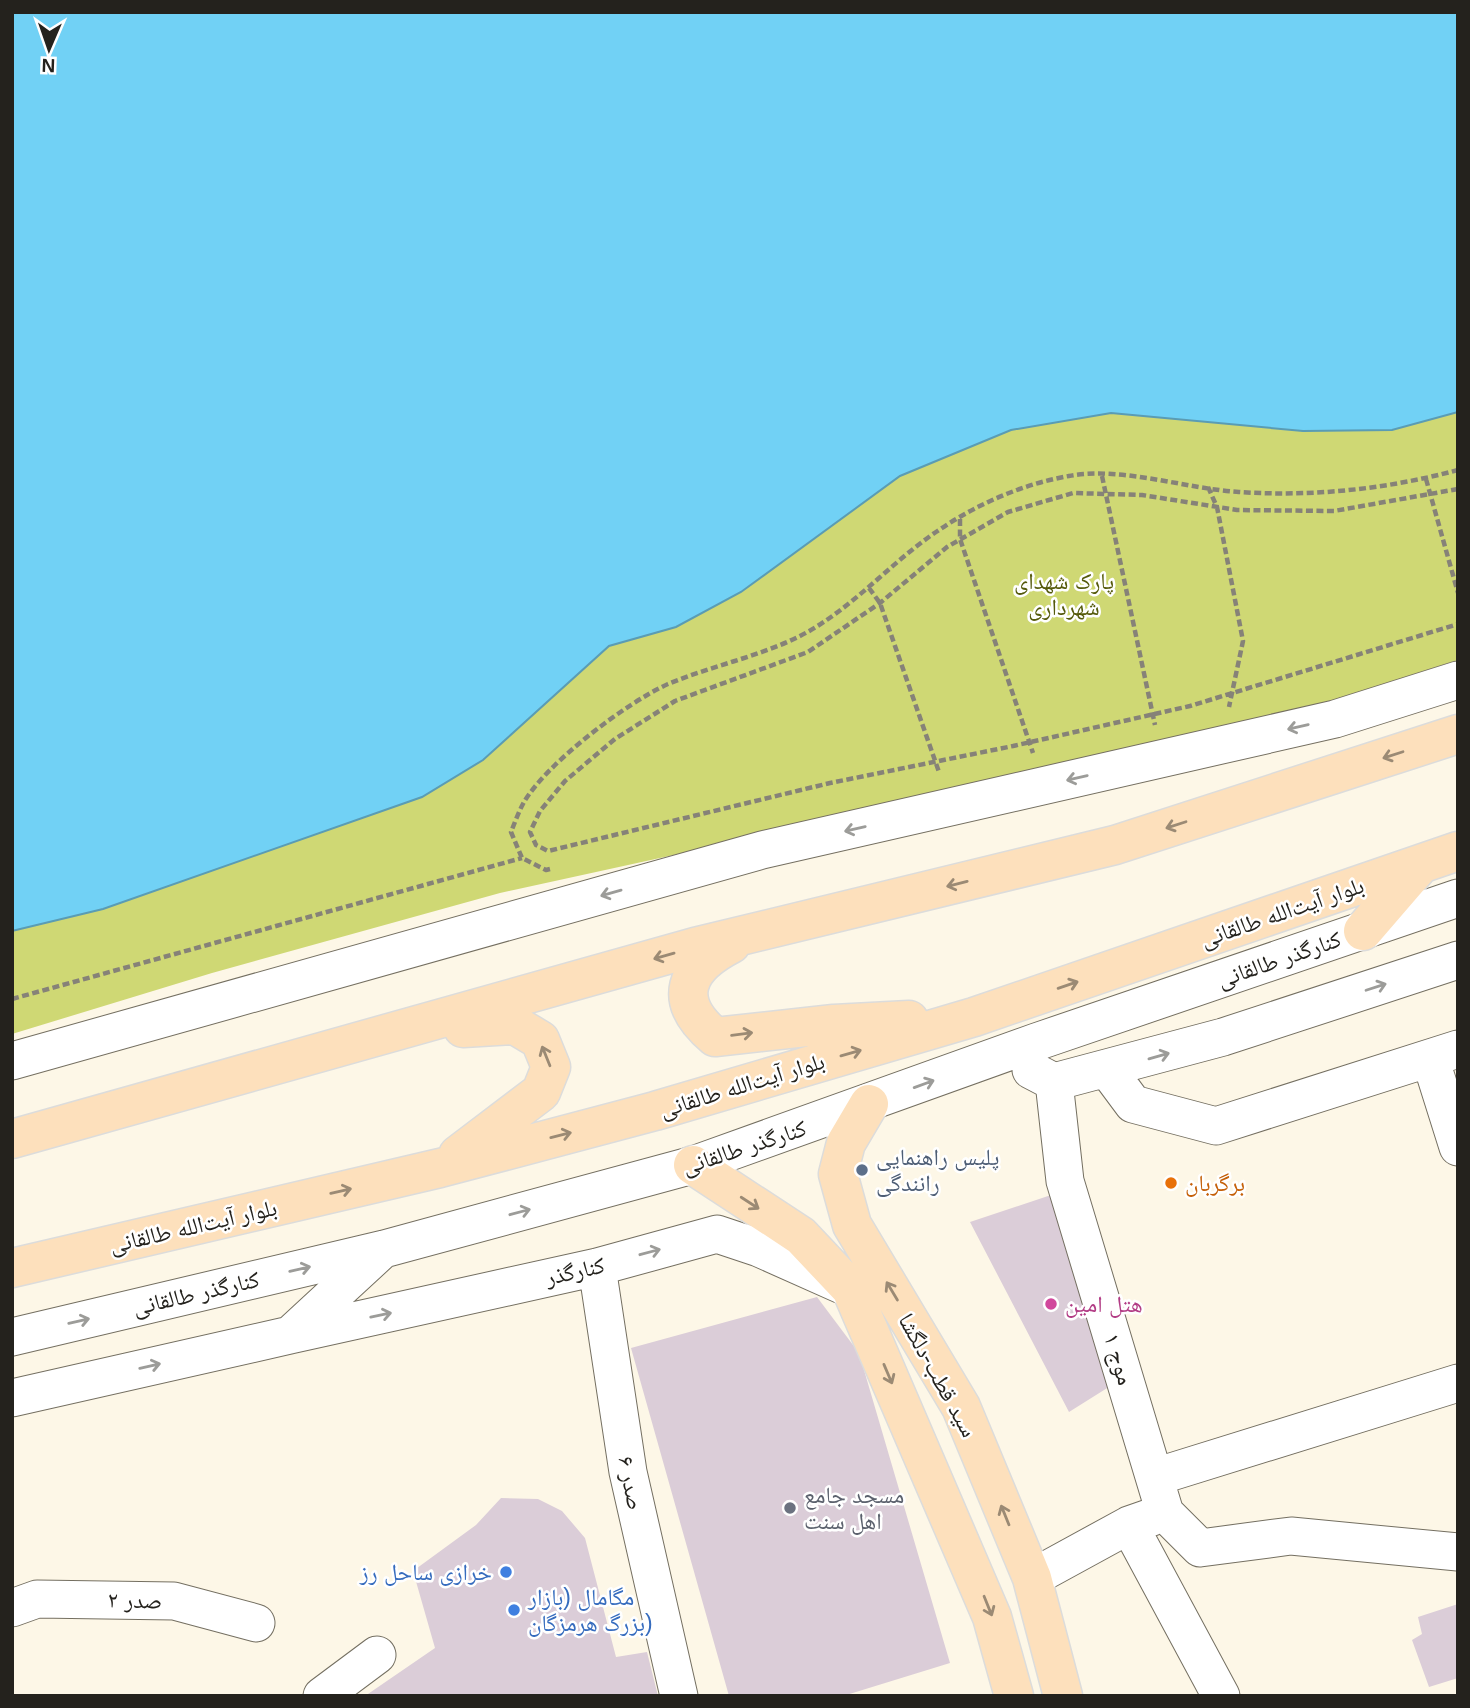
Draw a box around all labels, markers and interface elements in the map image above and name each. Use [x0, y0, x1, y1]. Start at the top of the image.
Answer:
north arrow [14, 14, 84, 84]
text: N [41, 55, 56, 76]
park label: پارک شهدای شهرداری [1014, 568, 1114, 621]
one-way arrow [1287, 721, 1310, 734]
one-way arrow [1382, 750, 1404, 762]
one-way arrow [1066, 772, 1089, 785]
one-way arrow [1166, 820, 1188, 832]
one-way arrow [844, 823, 867, 836]
street label: بلوار آیت‌الله طالقانی [1197, 872, 1367, 953]
one-way arrow [946, 878, 969, 891]
one-way arrow [600, 887, 622, 900]
street label: کنارگذر طالقانی [1214, 925, 1345, 993]
one-way arrow [654, 950, 676, 963]
one-way arrow [1057, 978, 1079, 991]
one-way arrow [1364, 980, 1386, 992]
one-way arrow [730, 1028, 753, 1041]
one-way arrow [539, 1045, 552, 1067]
one-way arrow [840, 1045, 862, 1058]
street label: بلوار آیت‌الله طالقانی [656, 1048, 828, 1123]
one-way arrow [1148, 1049, 1170, 1062]
one-way arrow [912, 1077, 934, 1089]
street label: کنارگذر طالقانی [678, 1115, 810, 1180]
one-way arrow [550, 1128, 572, 1141]
place label: پلیس راهنمایی رانندگی [876, 1144, 999, 1197]
marker: پلیس راهنمایی رانندگی [854, 1162, 870, 1178]
place label: برگربان [1185, 1170, 1245, 1197]
marker: برگربان [1163, 1175, 1179, 1191]
one-way arrow [329, 1184, 352, 1198]
street label: بلوار آیت‌الله طالقانی [107, 1194, 280, 1259]
one-way arrow [740, 1195, 759, 1210]
one-way arrow [508, 1205, 531, 1218]
one-way arrow [639, 1245, 661, 1258]
street label: کنارگذر [542, 1251, 608, 1291]
one-way arrow [288, 1262, 311, 1275]
street label: کنارگذر طالقانی [130, 1266, 263, 1321]
one-way arrow [884, 1281, 898, 1301]
place label: هتل امین [1065, 1291, 1143, 1318]
marker: هتل امین [1043, 1296, 1059, 1312]
one-way arrow [369, 1307, 392, 1321]
street label: سید قطب-دلگشا [893, 1309, 983, 1442]
one-way arrow [67, 1314, 90, 1327]
street label: موج ۱ [1097, 1330, 1139, 1389]
one-way arrow [139, 1359, 161, 1372]
one-way arrow [882, 1363, 895, 1384]
street label: صدر ۶ [613, 1454, 649, 1512]
place label: مسجد جامع اهل سنت [804, 1482, 904, 1535]
marker: مسجد جامع اهل سنت [782, 1500, 798, 1516]
one-way arrow [998, 1505, 1011, 1526]
place label: خرازی ساحل رز [359, 1559, 492, 1586]
marker: خرازی ساحل رز [498, 1564, 514, 1580]
place label: مگامال (بازار بزرگ هرمزگان) [527, 1584, 653, 1637]
street label: صدر ۲ [107, 1587, 163, 1613]
one-way arrow [982, 1594, 995, 1616]
marker: مگامال (بازار بزرگ هرمزگان) [506, 1602, 522, 1618]

